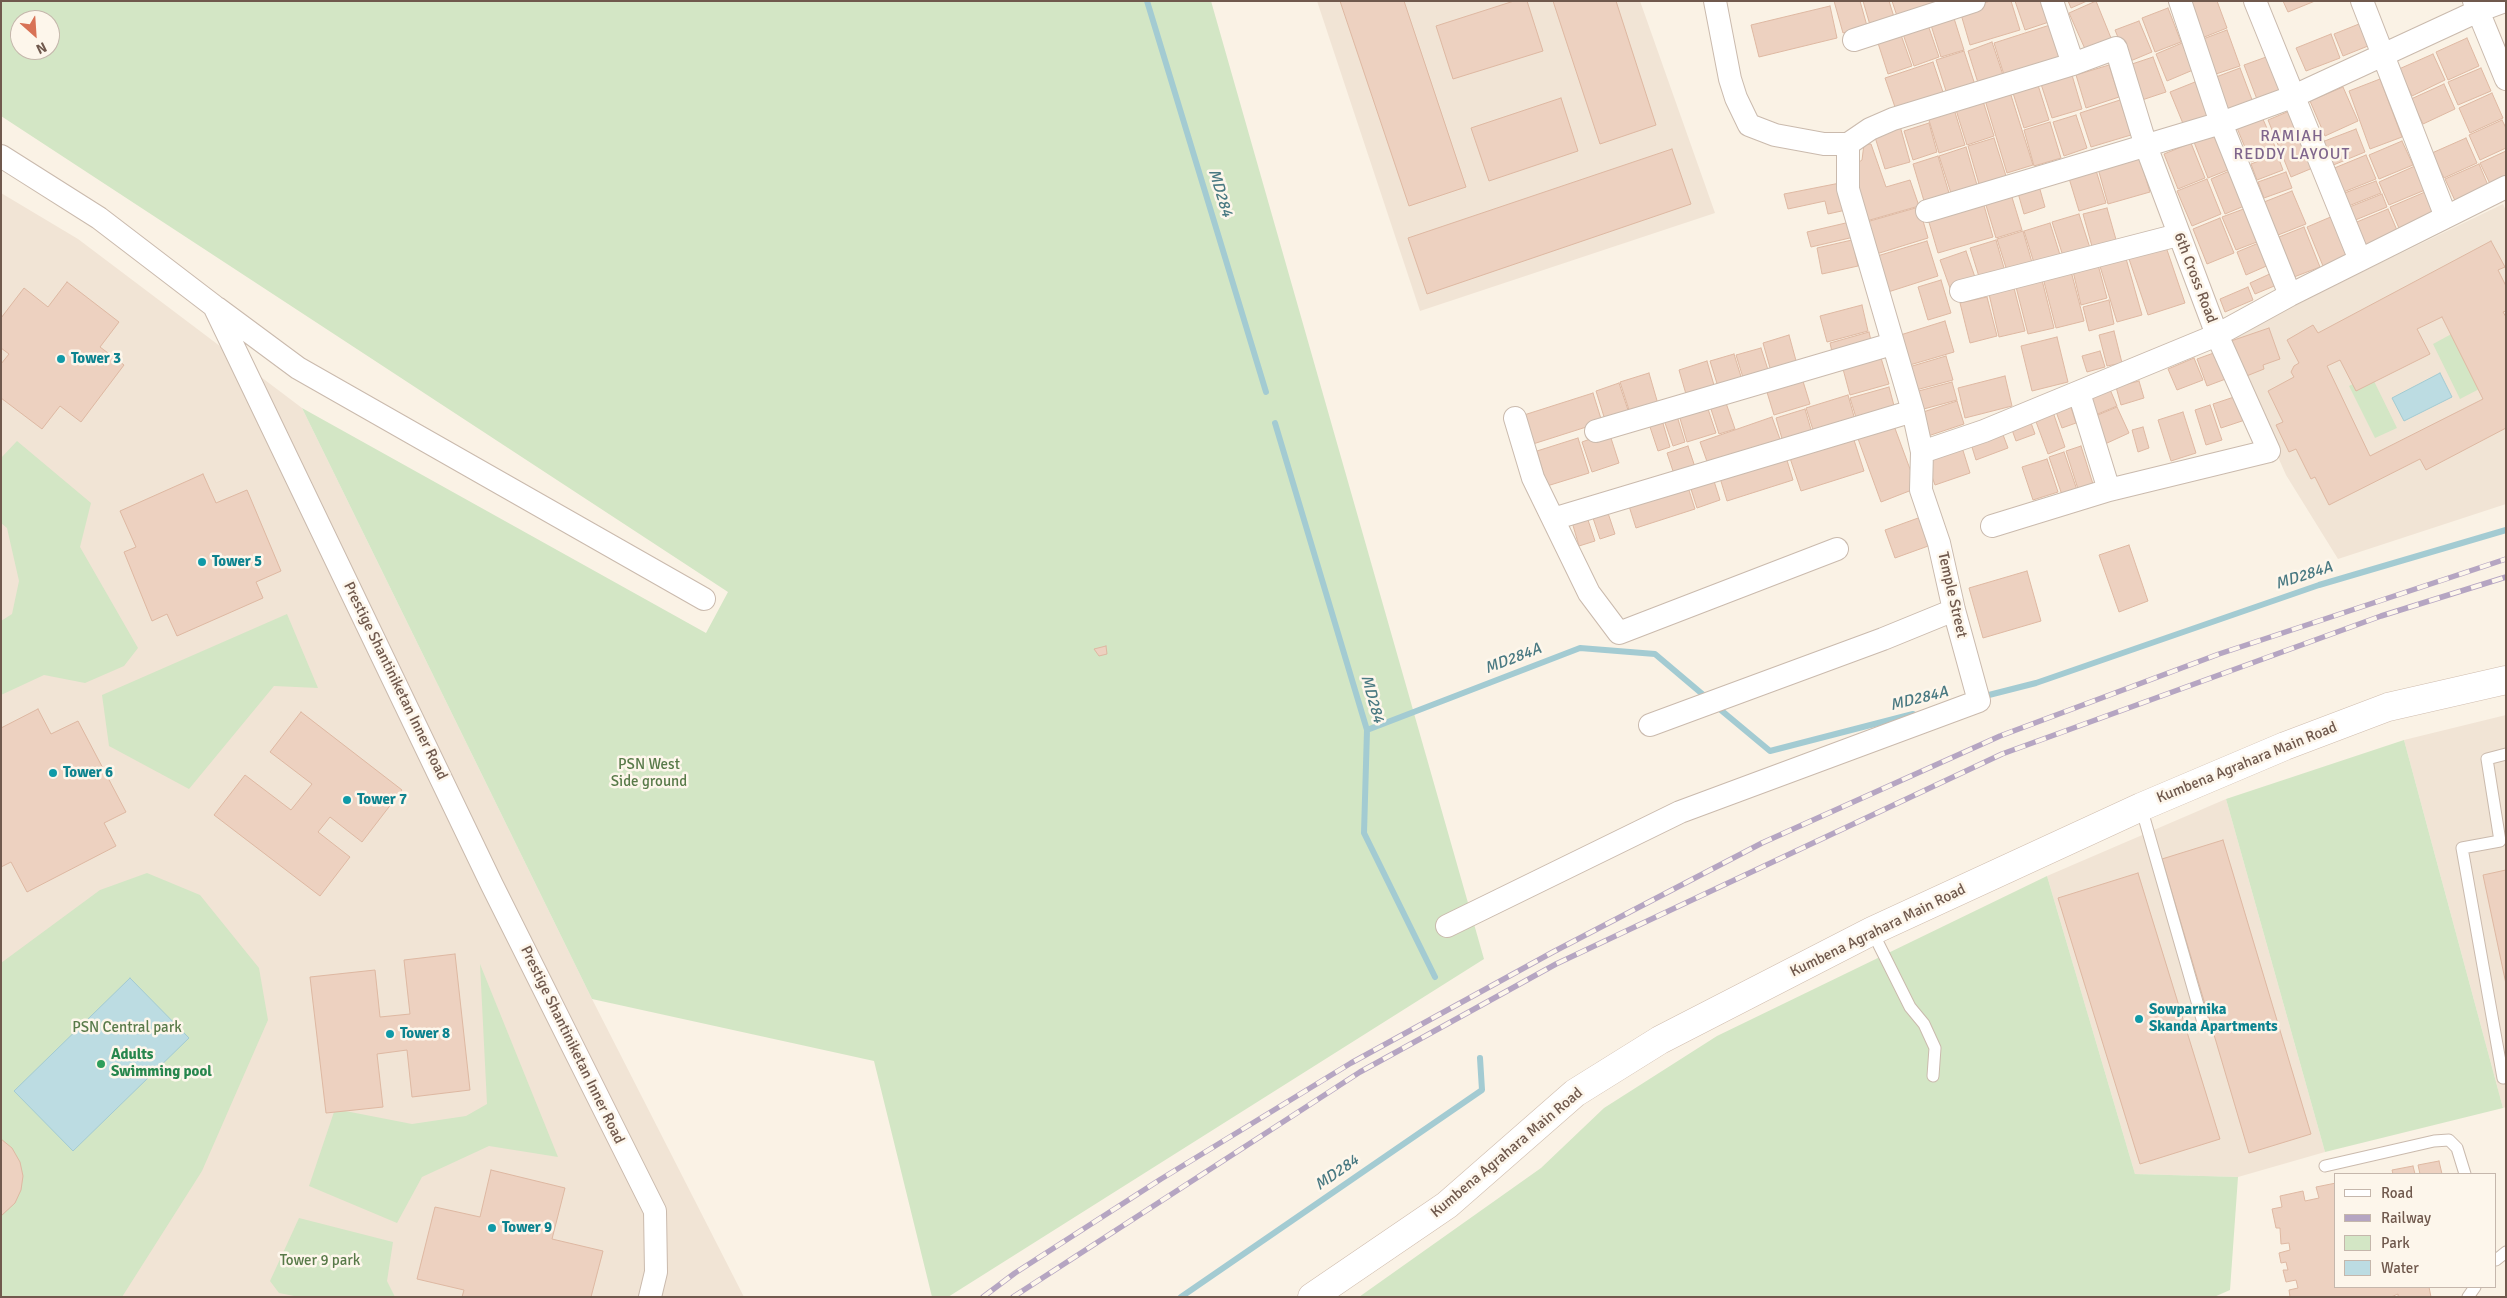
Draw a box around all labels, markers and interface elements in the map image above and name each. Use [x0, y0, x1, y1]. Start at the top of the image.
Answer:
north arrow [10, 10, 60, 60]
text: N [33, 38, 49, 58]
district label: RAMIAH REDDY LAYOUT [2232, 127, 2352, 165]
water label: MD284 [1204, 167, 1236, 219]
street label: 6th Cross Road [2169, 230, 2221, 326]
place label: Tower 3 [71, 350, 121, 368]
marker: Tower 3 [55, 353, 67, 365]
street label: Temple Street [1933, 550, 1971, 640]
place label: Tower 5 [212, 553, 262, 571]
marker: Tower 5 [196, 556, 208, 568]
water label: MD284A [2273, 558, 2335, 594]
street label: Prestige Shantiniketan Inner Road [339, 579, 451, 783]
water label: MD284A [1482, 639, 1544, 679]
water label: MD284 [1356, 673, 1388, 725]
water label: MD284A [1888, 683, 1950, 715]
street label: Kumbena Agrahara Main Road [2154, 719, 2340, 807]
park label: PSN West Side ground [611, 756, 687, 791]
place label: Tower 6 [63, 764, 113, 782]
marker: Tower 6 [47, 767, 59, 779]
place label: Tower 7 [357, 791, 407, 809]
marker: Tower 7 [341, 794, 353, 806]
street label: Kumbena Agrahara Main Road [1787, 881, 1969, 981]
street label: Prestige Shantiniketan Inner Road [516, 943, 628, 1147]
place label: Sowparnika Skanda Apartments [2149, 1001, 2278, 1036]
marker: Sowparnika Skanda Apartments [2133, 1013, 2145, 1025]
park label: PSN Central park [72, 1019, 182, 1037]
place label: Tower 8 [400, 1025, 450, 1043]
marker: Tower 8 [384, 1028, 396, 1040]
place label: Adults Swimming pool [111, 1046, 212, 1081]
marker: Adults Swimming pool [95, 1058, 107, 1070]
street label: Kumbena Agrahara Main Road [1427, 1084, 1587, 1222]
water label: MD284 [1311, 1151, 1363, 1195]
legend [2334, 1173, 2497, 1288]
text: Road [2381, 1184, 2413, 1202]
text: Railway [2381, 1209, 2431, 1227]
place label: Tower 9 [502, 1219, 552, 1237]
marker: Tower 9 [486, 1222, 498, 1234]
text: Park [2381, 1234, 2410, 1252]
park label: Tower 9 park [280, 1252, 360, 1270]
text: Water [2381, 1259, 2419, 1277]

